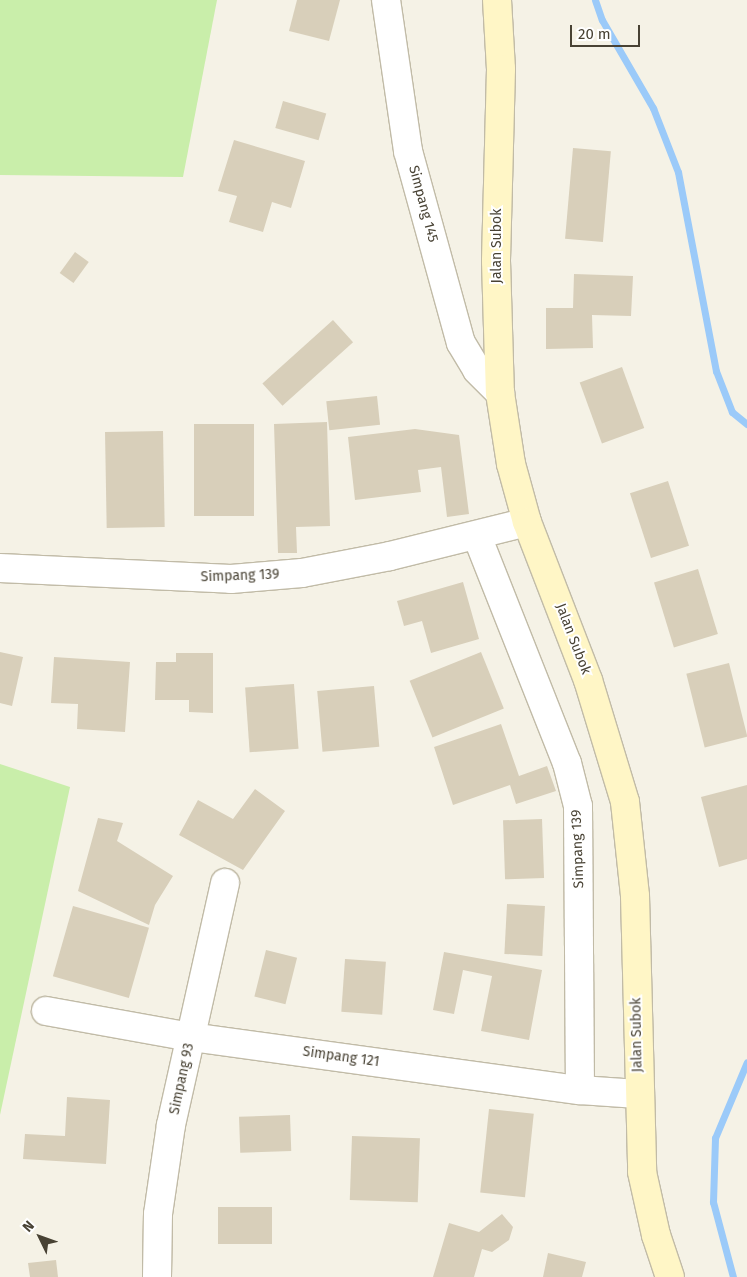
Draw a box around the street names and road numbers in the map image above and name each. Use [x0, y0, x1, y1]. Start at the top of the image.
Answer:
street label: Simpang 145 [405, 164, 441, 244]
street label: Jalan Subok [489, 209, 505, 283]
street label: Simpang 139 [200, 566, 280, 586]
street label: Jalan Subok [552, 601, 594, 677]
street label: Simpang 139 [568, 809, 588, 889]
street label: Jalan Subok [628, 997, 646, 1073]
street label: Simpang 93 [166, 1042, 198, 1116]
street label: Simpang 121 [302, 1043, 380, 1071]

